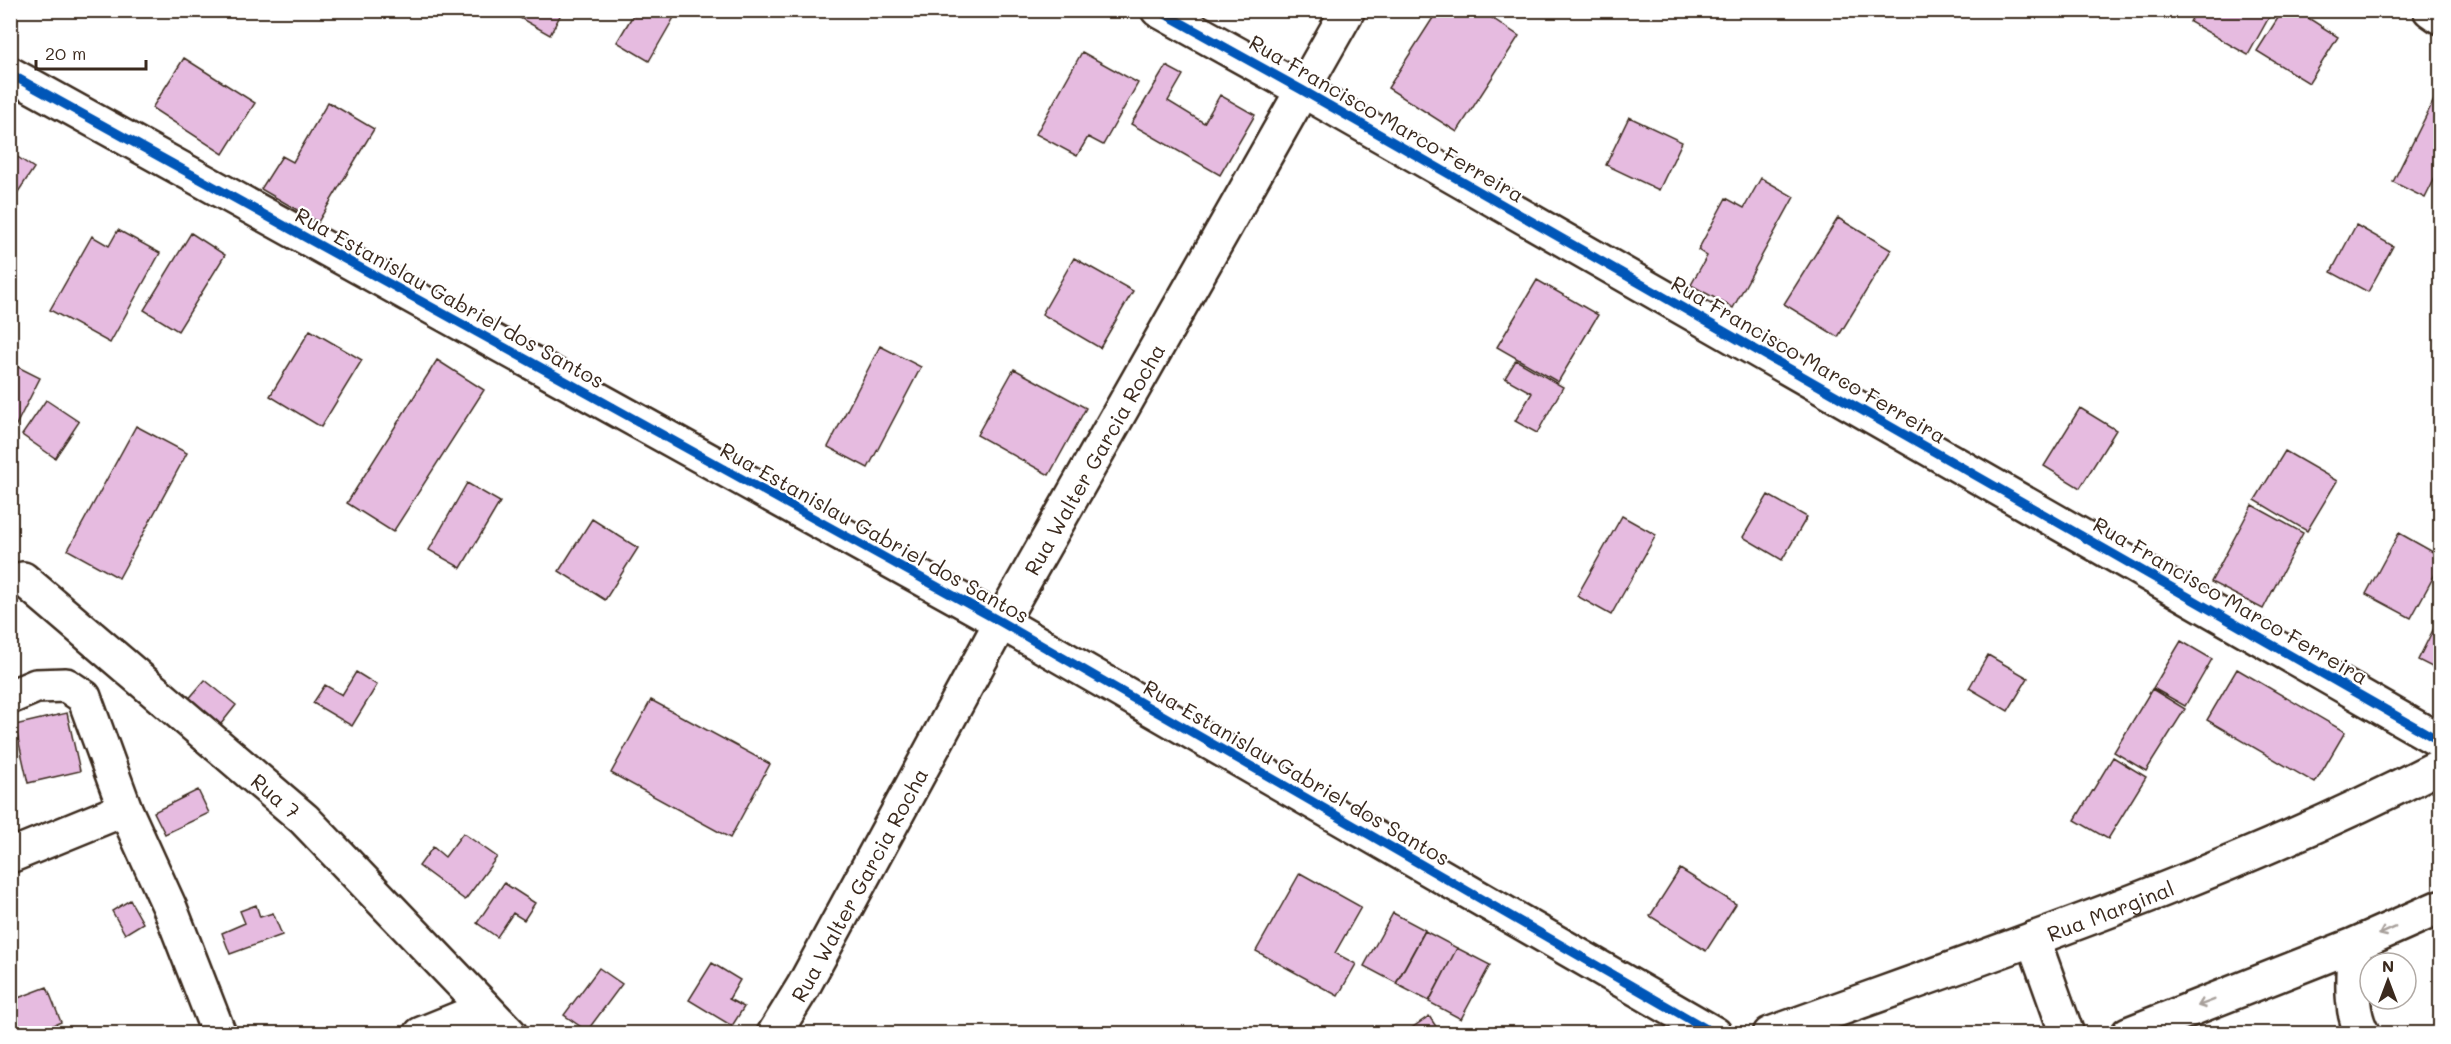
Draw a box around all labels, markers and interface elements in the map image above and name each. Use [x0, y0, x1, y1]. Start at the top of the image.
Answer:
street label: Rua Francisco Marco Ferreira [1245, 28, 1529, 208]
scale bar [36, 33, 146, 71]
text: 20 m [45, 41, 86, 65]
street label: Rua Estanislau Gabriel dos Santos [291, 201, 609, 393]
street label: Rua Francisco Marco Ferreira [1667, 269, 1951, 449]
street label: Rua Walter Garcia Rocha [1017, 338, 1170, 580]
street label: Rua Estanislau Gabriel dos Santos [716, 436, 1034, 628]
street label: Rua Francisco Marco Ferreira [2089, 510, 2373, 690]
street label: Rua Estanislau Gabriel dos Santos [1139, 673, 1455, 871]
street label: Rua Walter Garcia Rocha [784, 763, 933, 1006]
street label: Rua 7 [246, 767, 306, 824]
street label: Rua Marginal [2043, 873, 2178, 946]
one-way arrow [2378, 926, 2397, 937]
north arrow [2358, 951, 2418, 1011]
text: N [2382, 955, 2394, 976]
one-way arrow [2197, 998, 2216, 1009]

